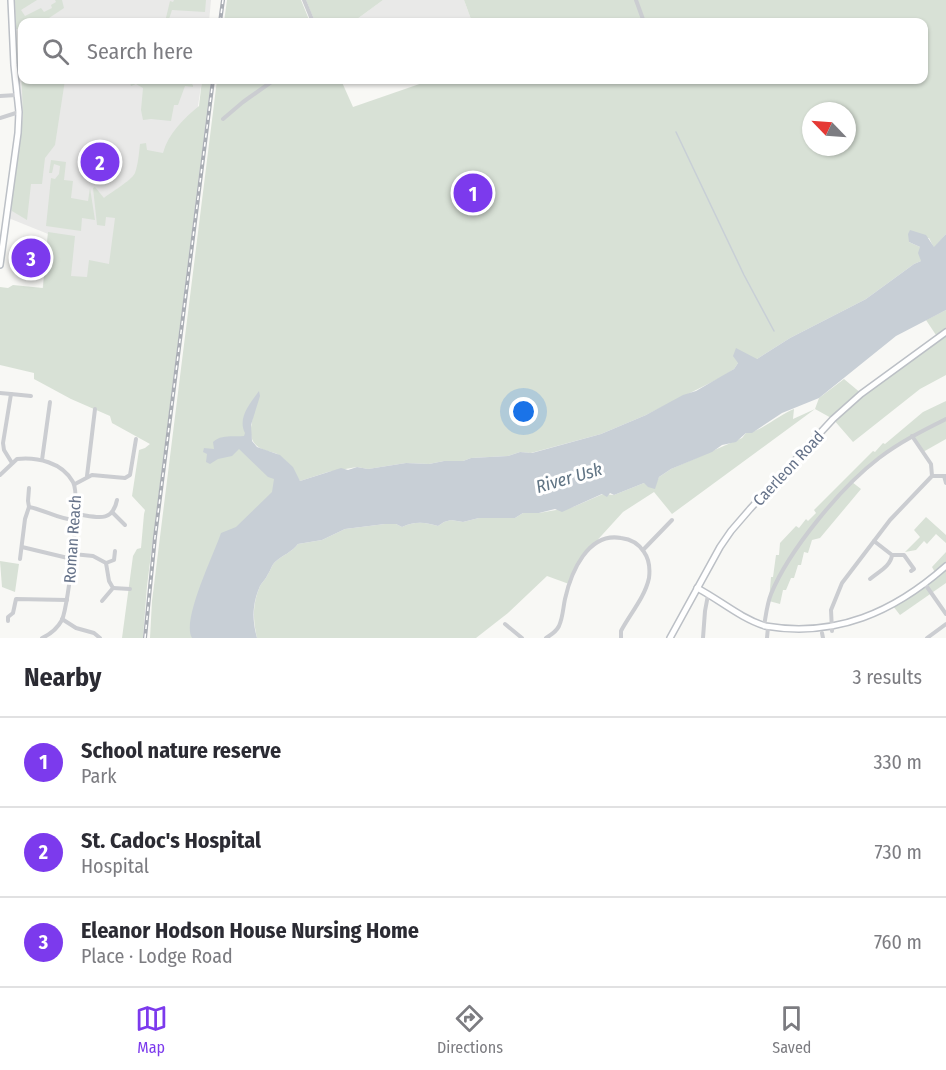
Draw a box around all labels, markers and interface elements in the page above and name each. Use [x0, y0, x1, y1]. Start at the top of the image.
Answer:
search box [18, 18, 928, 84]
icon: search [39, 35, 72, 68]
text: Search here [87, 38, 193, 65]
north arrow [802, 102, 856, 156]
pin: 2 [80, 140, 120, 184]
pin: 1 [454, 170, 492, 216]
pin: 3 [12, 236, 51, 280]
your location [509, 397, 538, 426]
street label: Caerleon Road [749, 427, 828, 510]
water label: River Usk [533, 458, 605, 498]
street label: Roman Reach [60, 494, 85, 584]
text: Nearby [24, 662, 101, 693]
text: 3 results [853, 665, 922, 689]
text: School nature reserve [81, 737, 281, 764]
text: 1 [39, 750, 48, 774]
text: 330 m [873, 750, 922, 774]
text: Park [81, 764, 117, 788]
text: St. Cadoc's Hospital [81, 827, 261, 854]
text: 2 [39, 840, 48, 864]
text: 730 m [875, 840, 922, 864]
text: Hospital [81, 854, 149, 878]
text: Eleanor Hodson House Nursing Home [81, 917, 419, 944]
text: 3 [39, 930, 48, 954]
text: 760 m [874, 930, 922, 954]
text: Place · Lodge Road [81, 944, 233, 968]
tab: Map [135, 1002, 168, 1057]
tab: Directions [437, 1002, 503, 1057]
tab: Saved [772, 1002, 811, 1057]

